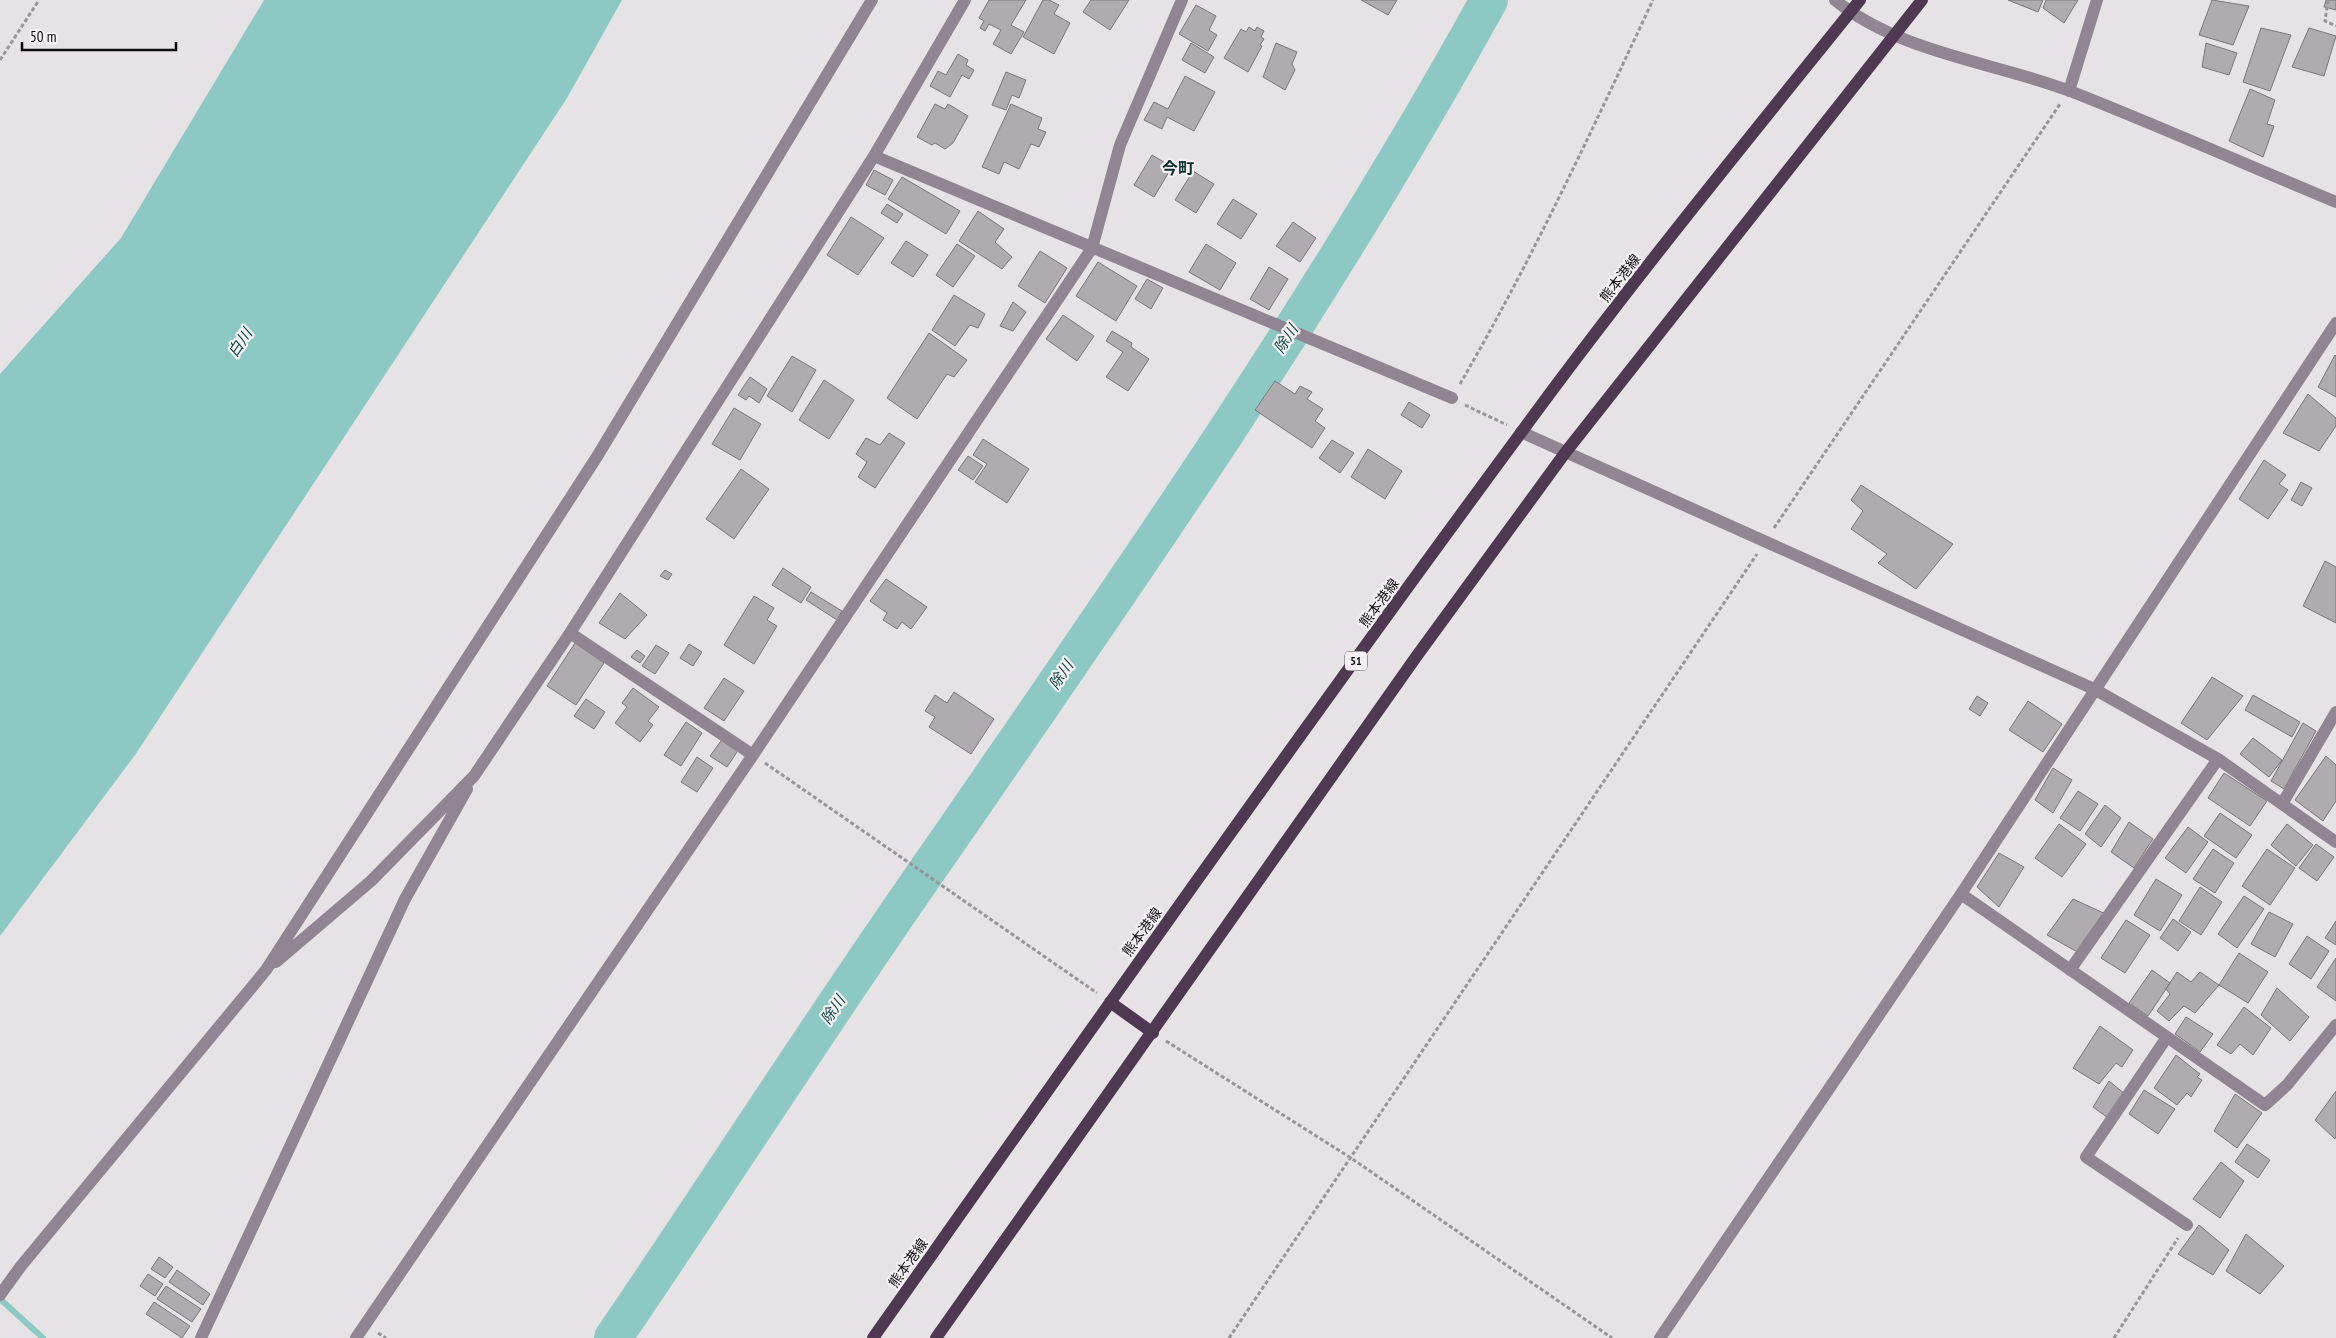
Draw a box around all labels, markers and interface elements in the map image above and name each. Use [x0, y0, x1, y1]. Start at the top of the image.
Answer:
scale bar [22, 20, 176, 52]
text: 50 m [30, 27, 56, 46]
district label: 今町 [1162, 158, 1194, 178]
street label: 熊本港線 [1596, 250, 1644, 306]
water label: 除川 [1269, 319, 1303, 356]
water label: 白川 [223, 323, 257, 360]
street label: 熊本港線 [1355, 575, 1403, 631]
road number: 51 [1345, 651, 1367, 670]
water label: 除川 [1044, 655, 1078, 692]
street label: 熊本港線 [1118, 904, 1166, 960]
water label: 除川 [816, 990, 850, 1027]
street label: 熊本港線 [885, 1235, 931, 1291]

